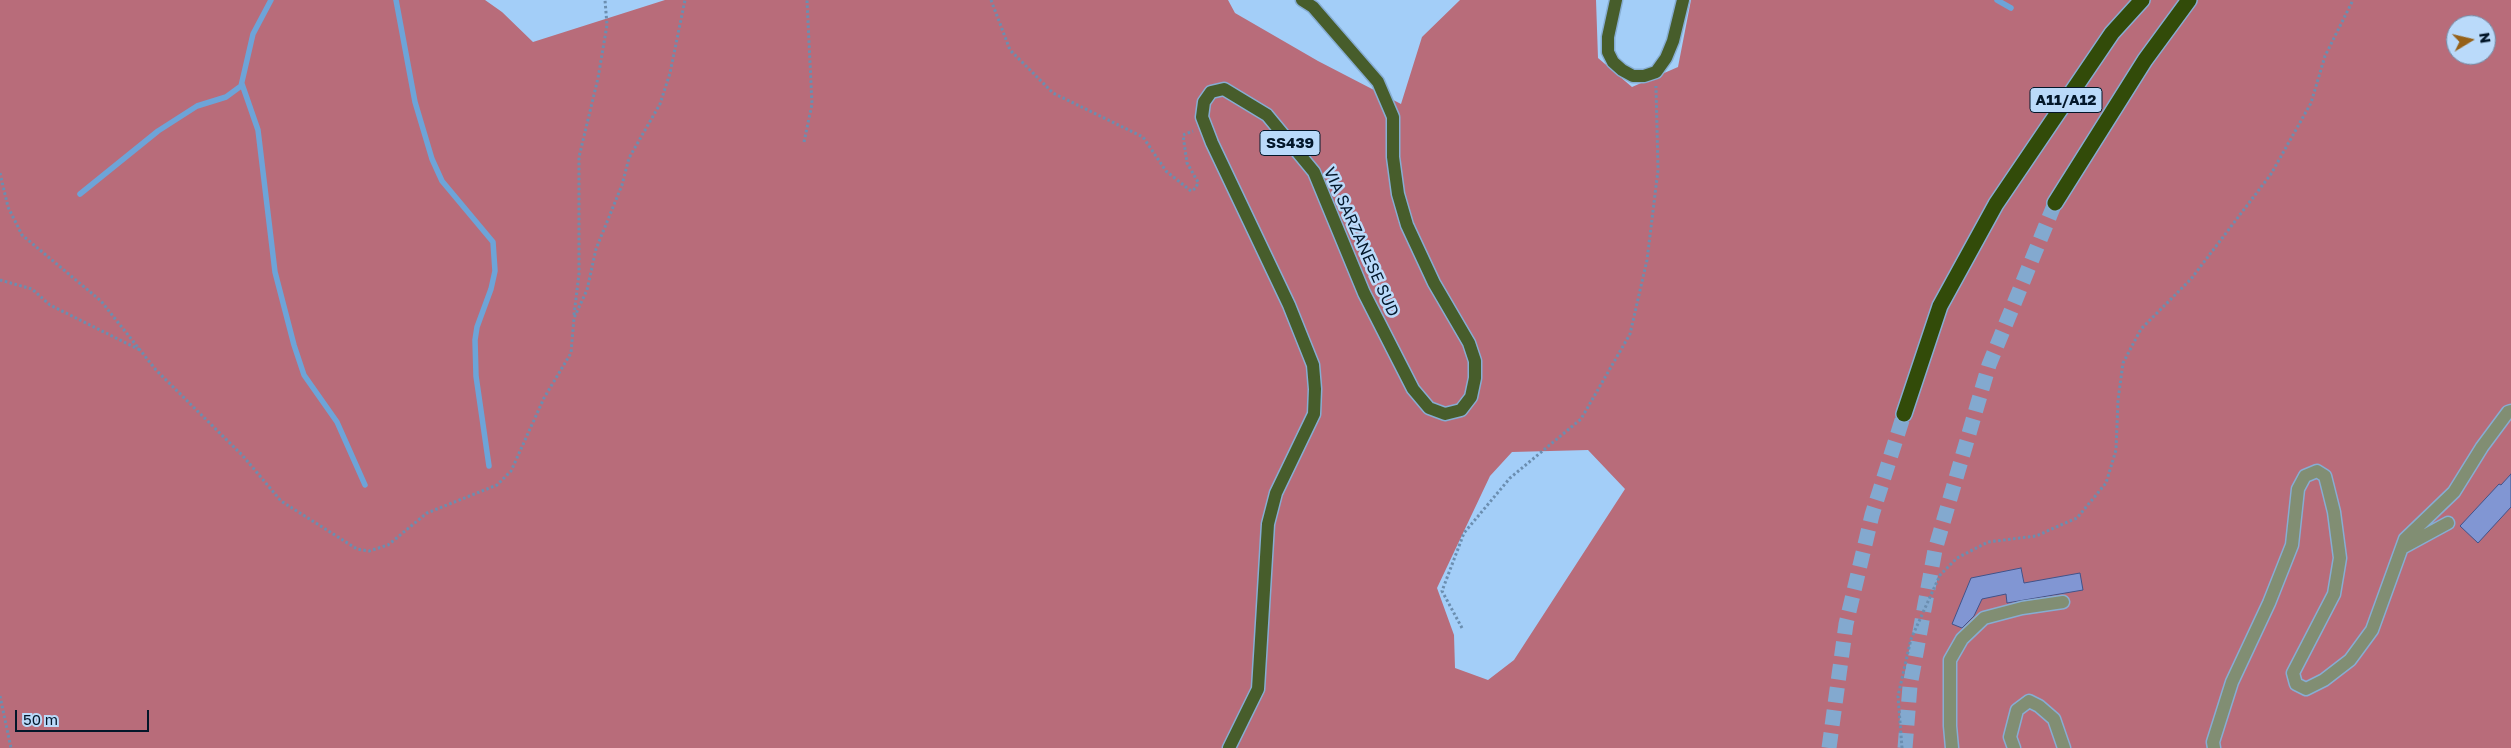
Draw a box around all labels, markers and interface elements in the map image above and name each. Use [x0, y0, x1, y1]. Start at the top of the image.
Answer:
north arrow [2446, 15, 2496, 65]
text: N [2476, 31, 2495, 44]
road number: A11/A12 [2030, 88, 2102, 112]
road number: SS439 [1260, 130, 1320, 156]
street label: VIA SARZANESE SUD [1319, 164, 1403, 320]
scale bar [18, 700, 151, 732]
text: 50 m [23, 710, 58, 728]

